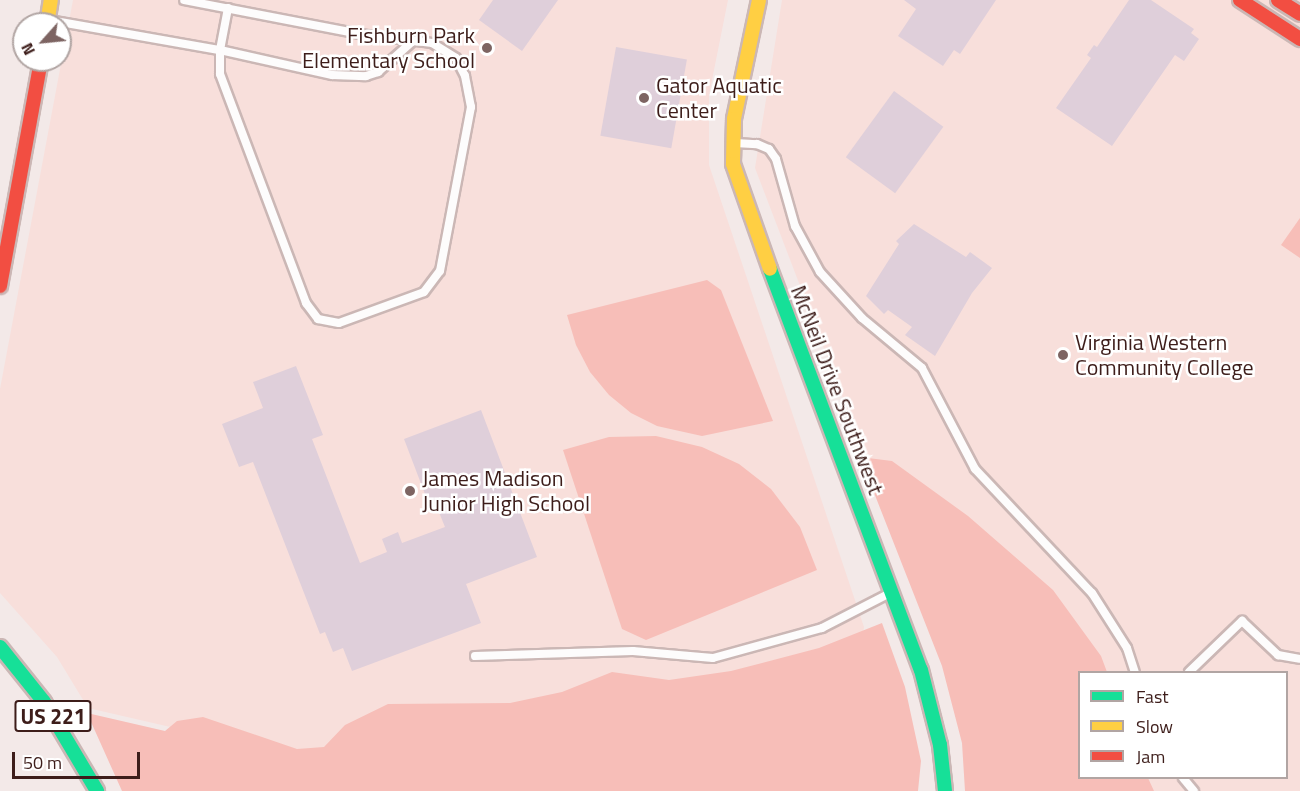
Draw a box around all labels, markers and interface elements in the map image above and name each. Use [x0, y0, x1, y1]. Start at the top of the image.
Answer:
north arrow [12, 12, 72, 72]
place label: Fishburn Park Elementary School [302, 22, 475, 74]
text: N [15, 39, 41, 60]
marker: Fishburn Park Elementary School [480, 41, 494, 55]
place label: Gator Aquatic Center [656, 72, 782, 124]
marker: Gator Aquatic Center [637, 91, 651, 105]
street label: McNeil Drive Southwest [785, 282, 889, 498]
place label: Virginia Western Community College [1075, 329, 1254, 380]
marker: Virginia Western Community College [1056, 348, 1070, 362]
place label: James Madison Junior High School [422, 465, 590, 516]
marker: James Madison Junior High School [403, 484, 417, 498]
legend [1078, 671, 1288, 779]
text: Fast [1136, 683, 1169, 710]
road number: US 221 [14, 698, 92, 734]
text: Slow [1136, 713, 1173, 740]
scale bar [15, 740, 142, 778]
text: Jam [1136, 743, 1165, 770]
text: 50 m [23, 749, 62, 776]

